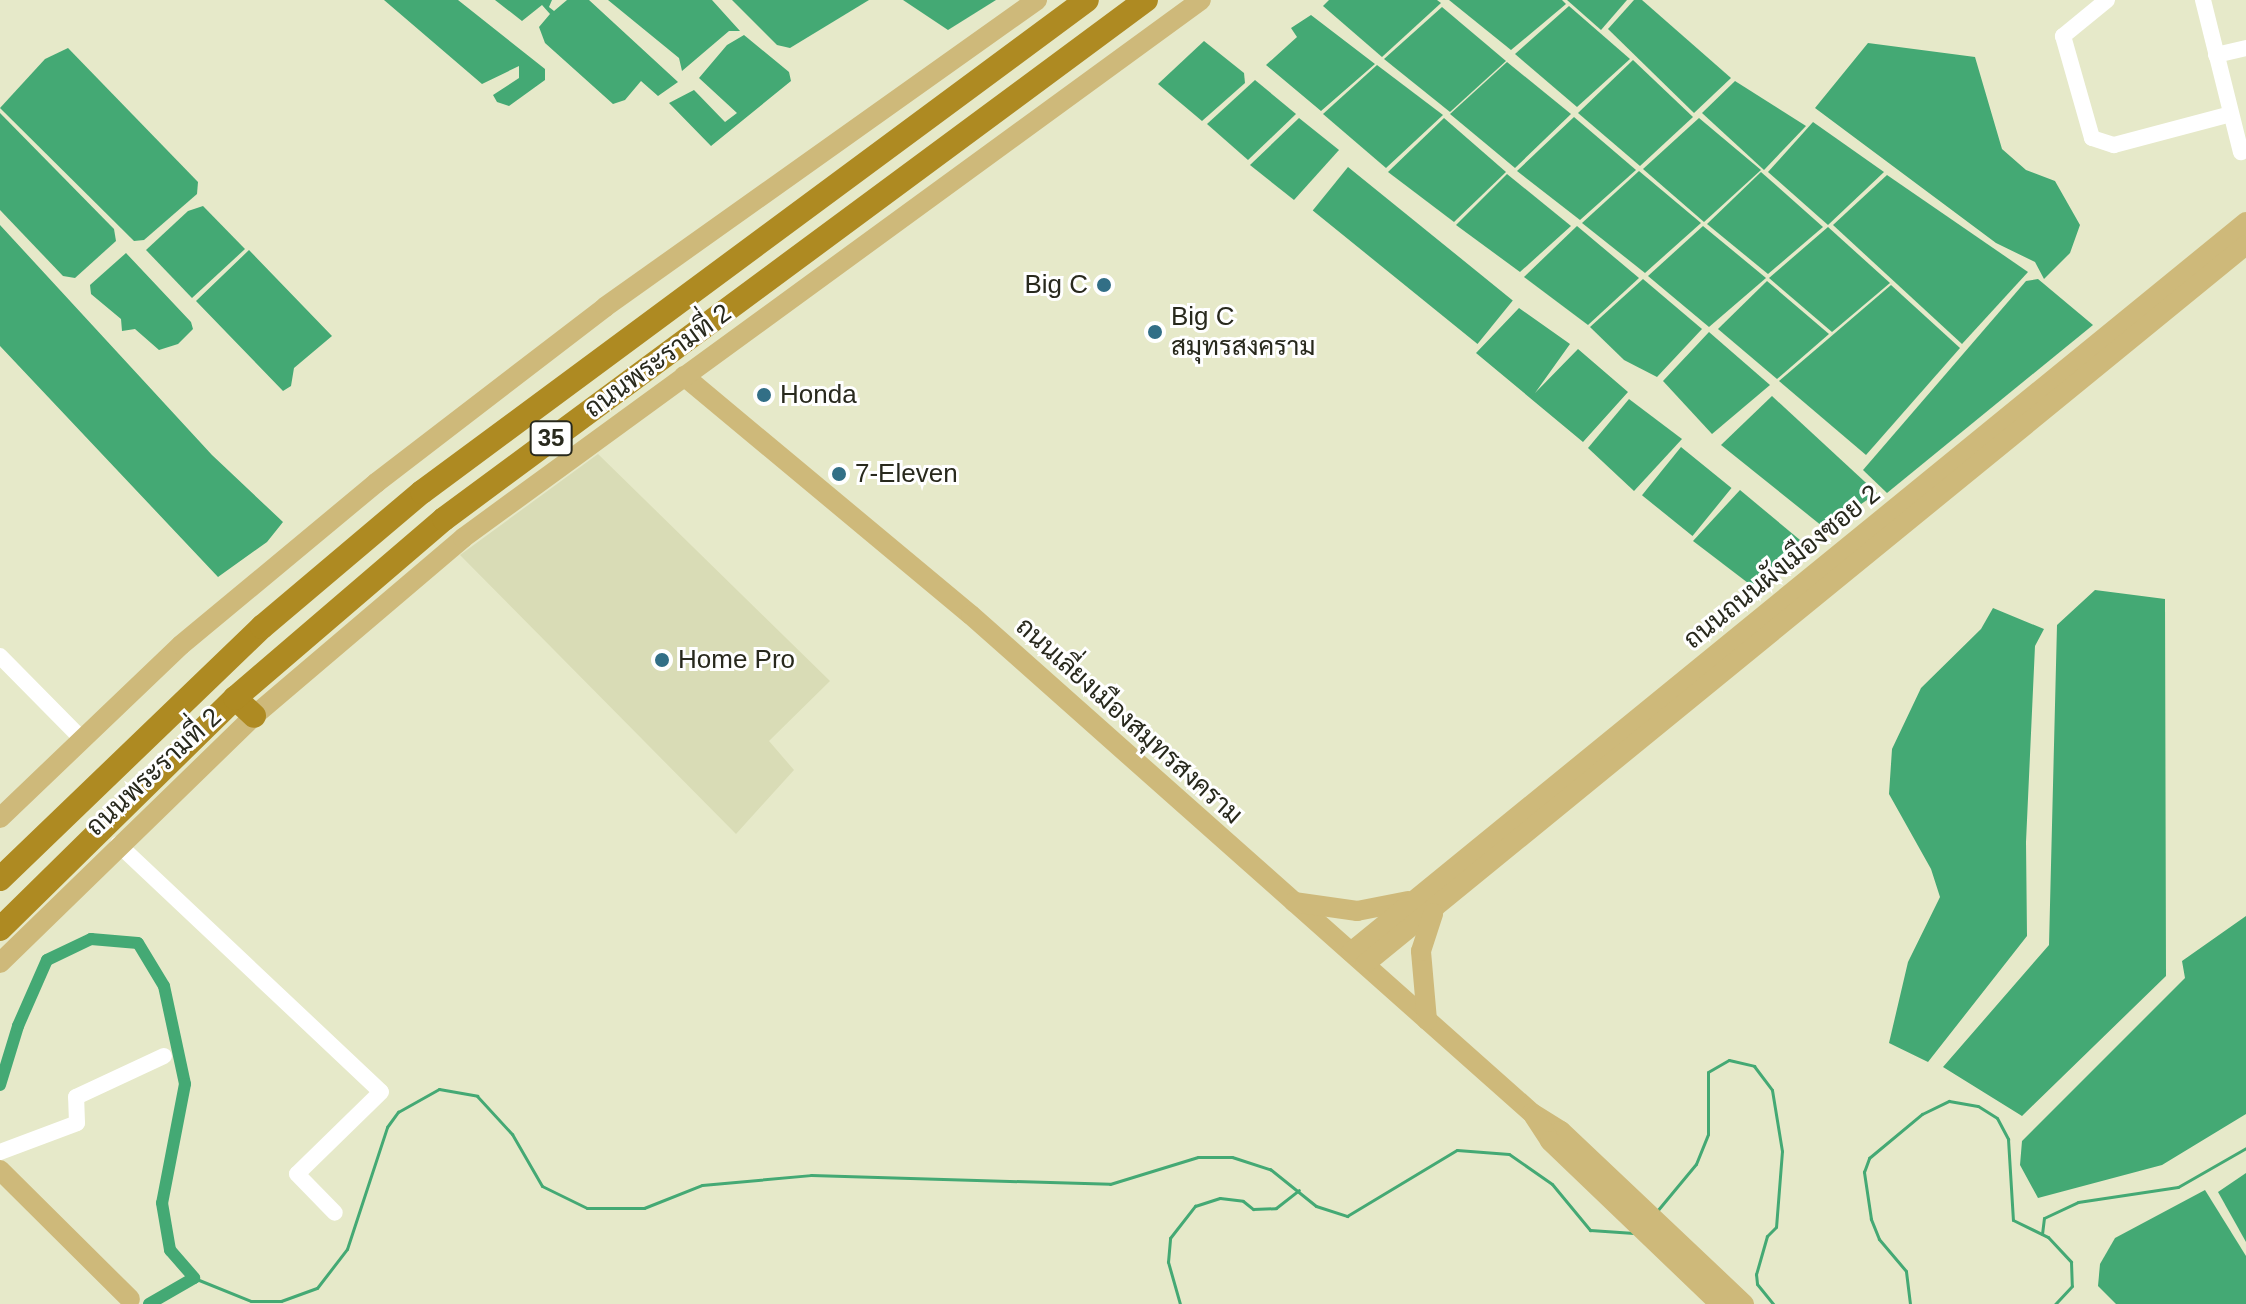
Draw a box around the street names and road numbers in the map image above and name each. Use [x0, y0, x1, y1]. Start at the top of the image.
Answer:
street label: ถนนพระรามที่ 2 [579, 297, 737, 425]
road number: 35 [529, 418, 573, 458]
street label: ถนนถนนผังเมืองซอย 2 [1678, 478, 1886, 656]
street label: ถนนเลี่ยงเมืองสมุทรสงคราม [1009, 611, 1249, 831]
street label: ถนนพระรามที่ 2 [80, 701, 228, 843]

